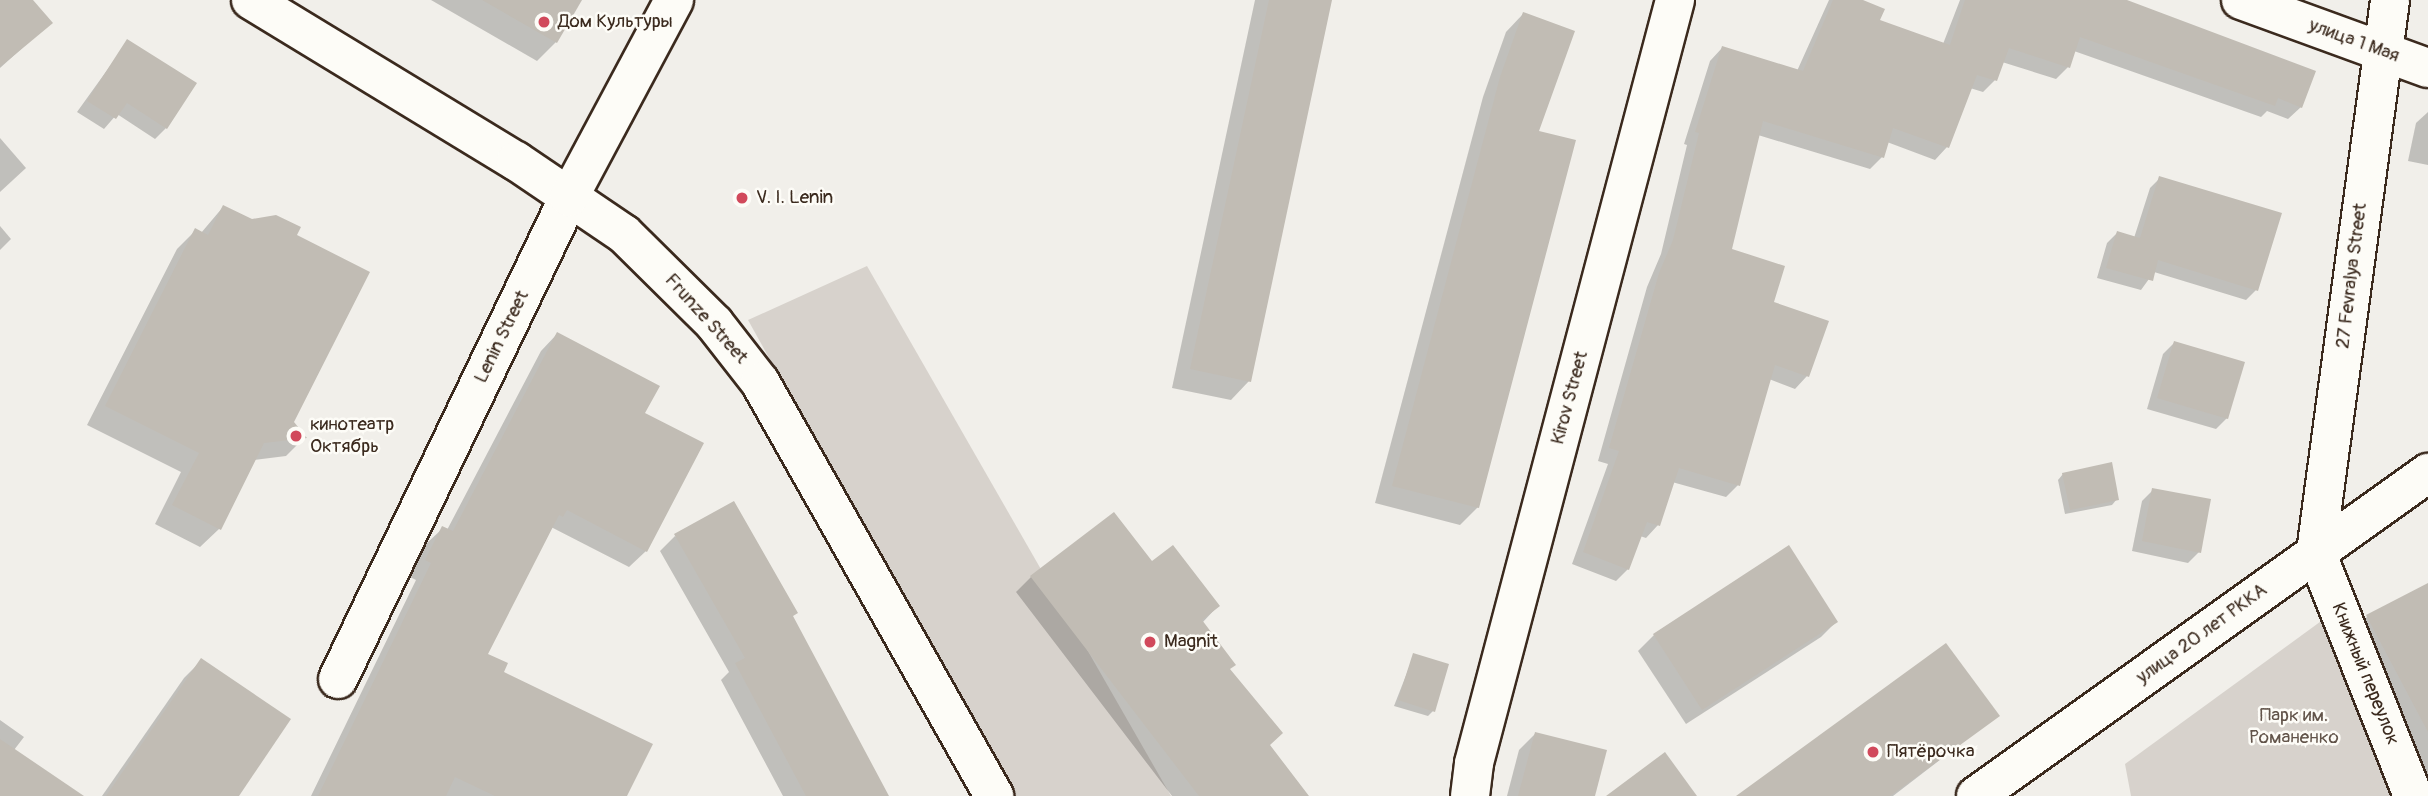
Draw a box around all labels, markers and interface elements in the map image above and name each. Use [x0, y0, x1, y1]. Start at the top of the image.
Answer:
place label: Дом Культуры [558, 11, 673, 33]
marker: Дом Культуры [536, 14, 552, 30]
street label: улица 1 Мая [2306, 14, 2402, 68]
place label: V. I. Lenin [756, 187, 833, 209]
marker: V. I. Lenin [734, 190, 750, 206]
street label: 27 Fevralya Street [2332, 202, 2372, 350]
street label: Frunze Street [660, 269, 752, 369]
street label: Lenin Street [470, 287, 534, 387]
street label: Kirov Street [1547, 349, 1593, 447]
place label: кинотеатр Октябрь [310, 414, 394, 458]
marker: кинотеатр Октябрь [288, 428, 304, 444]
street label: улица 20 лет РККА [2132, 579, 2272, 689]
street label: Книжный переулок [2326, 600, 2404, 748]
place label: Magnit [1164, 631, 1218, 653]
marker: Magnit [1142, 634, 1158, 650]
park label: Парк им. Романенко [2249, 705, 2339, 749]
place label: Пятёрочка [1887, 741, 1975, 763]
marker: Пятёрочка [1865, 744, 1881, 760]

